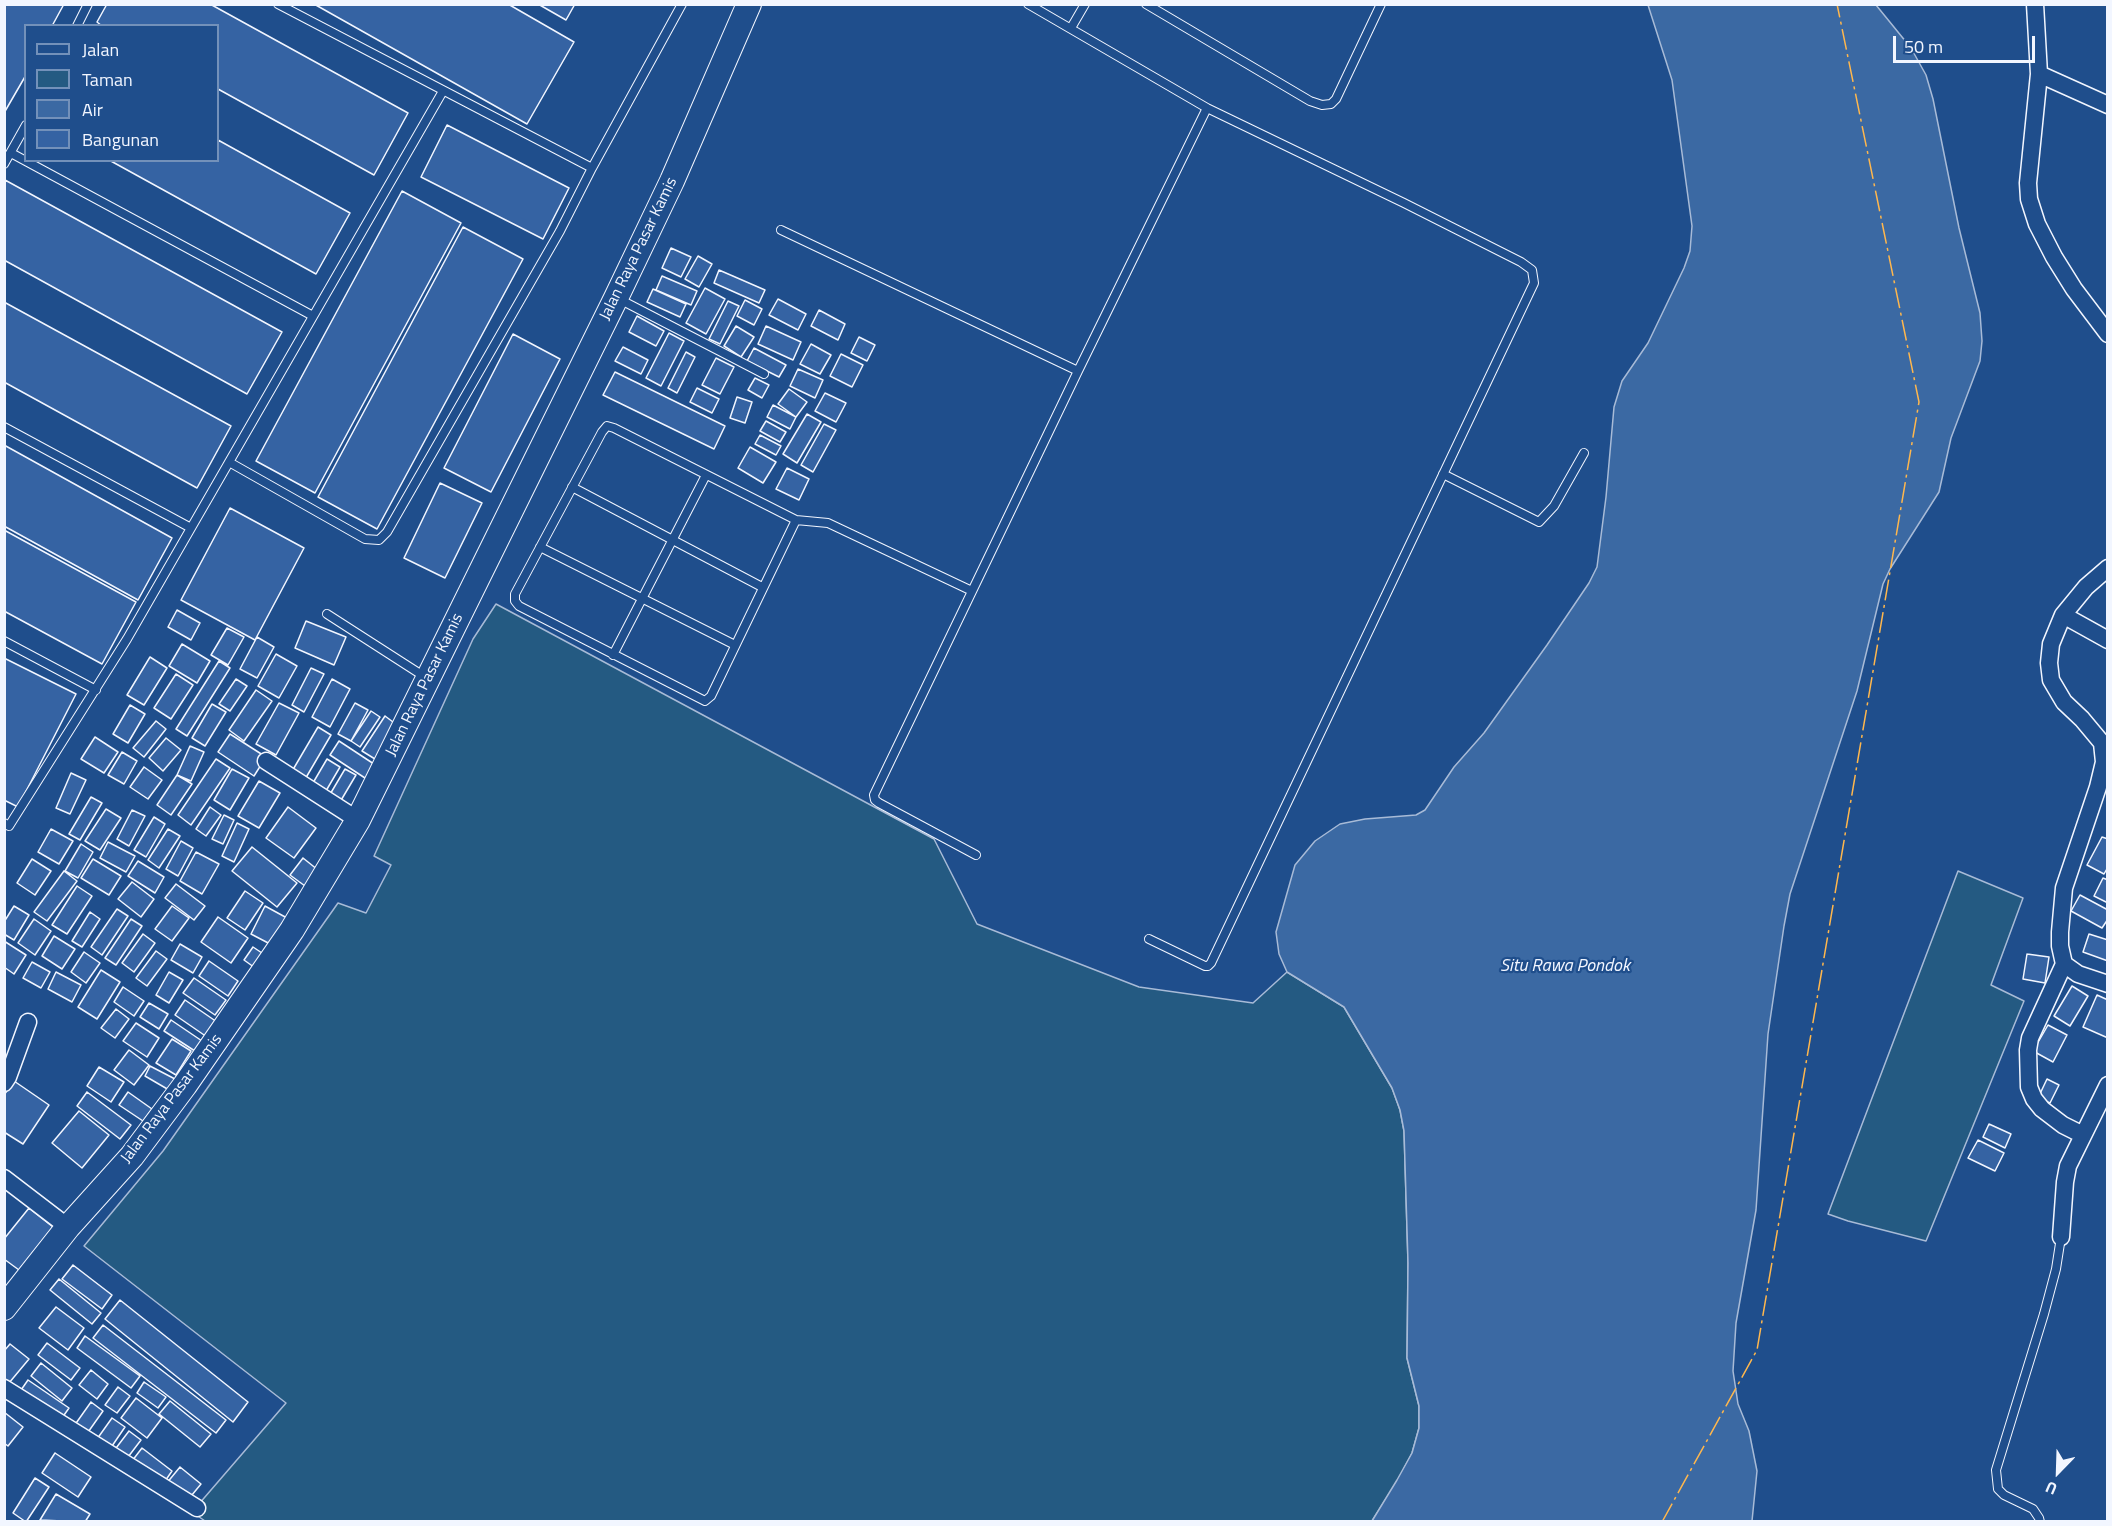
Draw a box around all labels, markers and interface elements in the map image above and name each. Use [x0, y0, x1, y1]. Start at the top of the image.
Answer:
legend [24, 24, 219, 162]
scale bar [1896, 24, 2038, 62]
text: 50 m [1904, 33, 1943, 60]
text: Jalan [82, 36, 119, 63]
text: Taman [82, 66, 133, 93]
text: Air [82, 96, 103, 123]
text: Bangunan [82, 126, 159, 153]
street label: Jalan Raya Pasar Kamis [596, 174, 682, 324]
street label: Jalan Raya Pasar Kamis [382, 610, 468, 760]
water label: Situ Rawa Pondok [1500, 956, 1630, 978]
street label: Jalan Raya Pasar Kamis [117, 1031, 227, 1167]
north arrow [2028, 1442, 2088, 1502]
text: U [2041, 1475, 2060, 1502]

